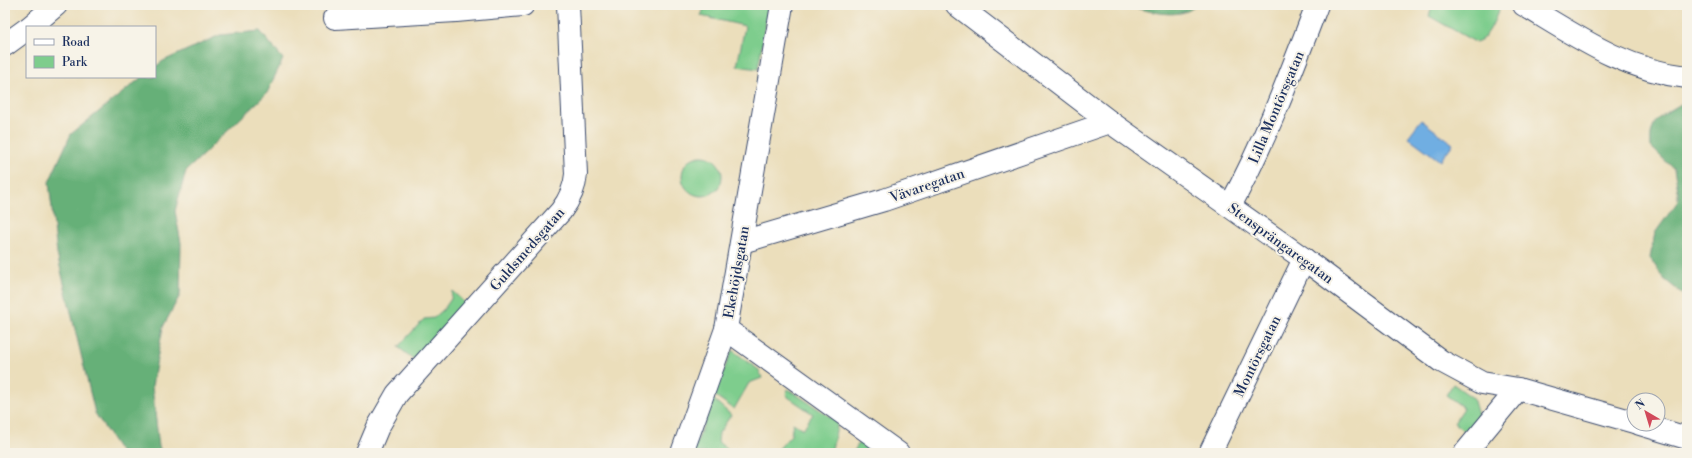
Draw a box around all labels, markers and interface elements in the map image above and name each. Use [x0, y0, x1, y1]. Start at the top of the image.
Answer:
legend [26, 26, 156, 78]
text: Road [62, 35, 90, 50]
street label: Lilla Montörsgatan [1245, 48, 1309, 166]
text: Park [62, 55, 88, 70]
street label: Vävaregatan [887, 165, 968, 207]
street label: Stensprängaregatan [1224, 199, 1337, 289]
street label: Guldsmedsgatan [487, 204, 569, 295]
street label: Ekehöjdsgatan [720, 224, 754, 320]
street label: Montörsgatan [1230, 312, 1286, 400]
north arrow [1626, 392, 1666, 432]
text: N [1633, 397, 1648, 413]

